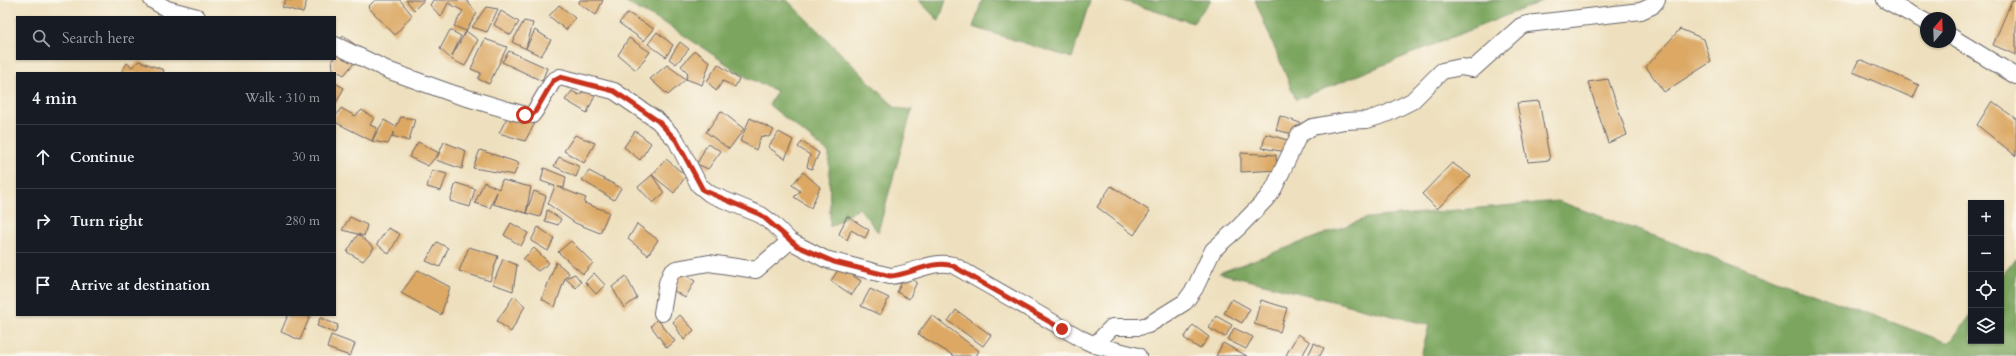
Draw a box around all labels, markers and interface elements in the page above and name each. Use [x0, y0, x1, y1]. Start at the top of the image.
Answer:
north arrow [1920, 12, 1956, 48]
search box [16, 16, 336, 60]
icon: search [30, 27, 52, 49]
text: Search here [62, 28, 135, 48]
text: 4 min [32, 87, 77, 110]
text: Walk · 310 m [245, 89, 320, 107]
route start [516, 106, 534, 124]
icon: ahead [32, 146, 54, 168]
text: Continue [70, 147, 135, 167]
text: 30 m [292, 148, 320, 166]
map controls [1968, 200, 2004, 344]
button: + [1968, 200, 2004, 236]
icon: right [32, 210, 54, 232]
text: Turn right [70, 211, 143, 231]
text: 280 m [286, 212, 320, 230]
button: − [1968, 236, 2004, 272]
button: locate [1968, 272, 2004, 308]
icon: arrive [32, 274, 54, 296]
text: Arrive at destination [70, 275, 210, 295]
button: layers [1968, 308, 2004, 344]
route end [1053, 320, 1071, 338]

